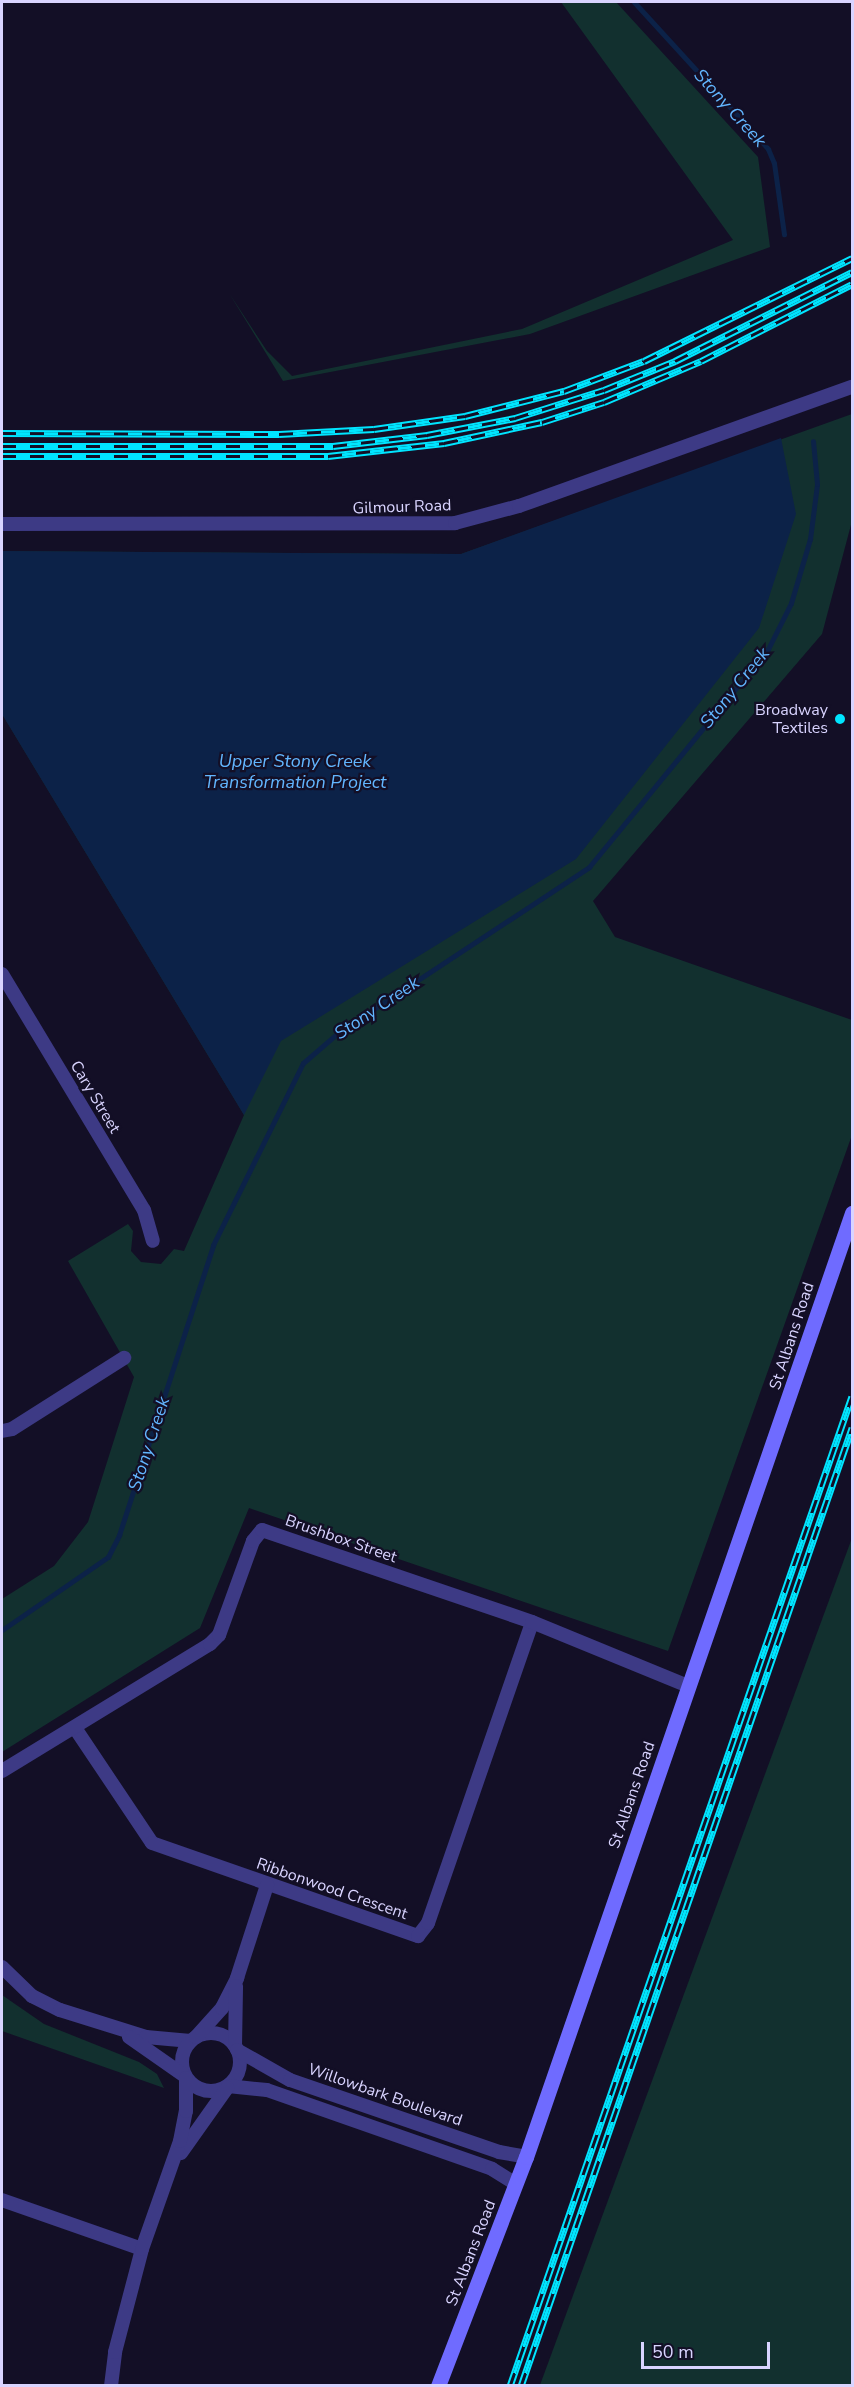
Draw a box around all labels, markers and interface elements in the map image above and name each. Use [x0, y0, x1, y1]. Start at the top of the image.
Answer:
water label: Stony Creek [689, 64, 771, 152]
street label: Gilmour Road [352, 496, 452, 518]
water label: Stony Creek [696, 643, 774, 733]
place label: Broadway Textiles [755, 700, 828, 738]
marker: Broadway Textiles [833, 712, 847, 726]
water label: Upper Stony Creek Transformation Project [204, 751, 386, 794]
water label: Stony Creek [330, 972, 424, 1044]
street label: Cary Street [66, 1057, 124, 1137]
street label: St Albans Road [766, 1280, 818, 1392]
water label: Stony Creek [124, 1394, 174, 1494]
street label: Brushbox Street [283, 1511, 399, 1567]
street label: St Albans Road [605, 1739, 659, 1851]
street label: Ribbonwood Crescent [254, 1854, 410, 1924]
street label: Willowbark Boulevard [305, 2060, 465, 2130]
street label: St Albans Road [442, 2197, 500, 2309]
scale bar [644, 2330, 773, 2368]
text: 50 m [652, 2340, 694, 2364]

